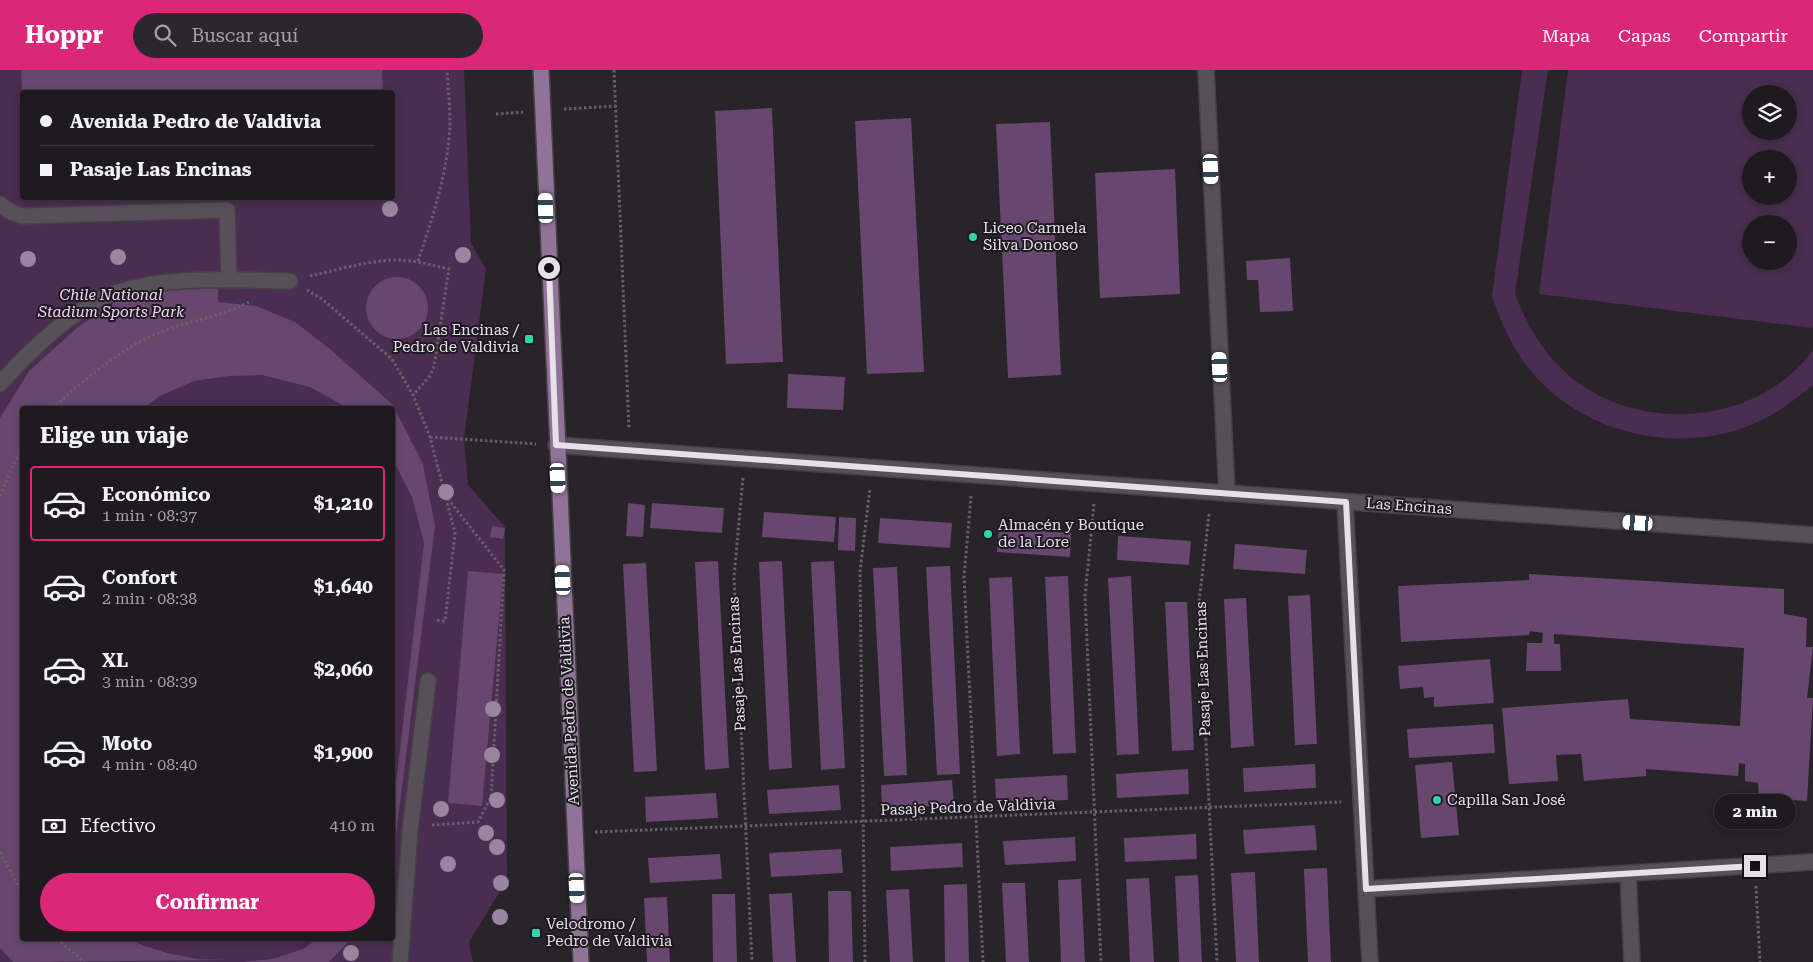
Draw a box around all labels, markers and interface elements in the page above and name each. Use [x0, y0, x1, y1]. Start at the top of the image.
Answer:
search box [133, 13, 483, 58]
text: Hoppr [25, 21, 103, 49]
icon: search [151, 21, 179, 49]
text: Buscar aquí [191, 24, 298, 47]
text: Mapa [1542, 25, 1590, 46]
text: Capas [1618, 25, 1671, 46]
text: Compartir [1699, 25, 1788, 46]
map controls [1742, 85, 1797, 270]
button: layers [1742, 85, 1797, 140]
text: Avenida Pedro de Valdivia [70, 110, 321, 133]
button: + [1742, 150, 1797, 205]
car [1202, 154, 1219, 184]
text: Pasaje Las Encinas [70, 158, 252, 181]
car [537, 193, 554, 223]
button: − [1742, 215, 1797, 270]
place label: Liceo Carmela Silva Donoso [983, 219, 1086, 254]
marker: Liceo Carmela Silva Donoso [967, 231, 979, 243]
route start [538, 257, 560, 279]
park label: Chile National Stadium Sports Park [37, 286, 185, 321]
place label: Las Encinas / Pedro de Valdivia [393, 321, 520, 356]
marker: Las Encinas / Pedro de Valdivia [523, 333, 535, 345]
car [1211, 352, 1228, 382]
text: Elige un viaje [40, 423, 189, 448]
car [549, 463, 566, 493]
icon: car [42, 481, 87, 526]
text: Económico [102, 483, 210, 506]
text: $1,210 [314, 492, 373, 515]
street label: Las Encinas [1366, 494, 1452, 518]
text: 1 min · 08:37 [102, 506, 197, 525]
car [1622, 514, 1653, 532]
place label: Almacén y Boutique de la Lore [998, 516, 1144, 551]
marker: Almacén y Boutique de la Lore [982, 528, 994, 540]
icon: car [42, 564, 87, 609]
car [554, 565, 571, 595]
text: Confort [102, 566, 177, 589]
text: $1,640 [314, 575, 373, 598]
text: 2 min · 08:38 [102, 589, 197, 608]
street label: Pasaje Las Encinas [724, 596, 750, 732]
street label: Pasaje Las Encinas [1192, 601, 1214, 737]
street label: Avenida Pedro de Valdivia [555, 616, 583, 806]
icon: car [42, 647, 87, 692]
text: XL [102, 649, 128, 672]
text: $2,060 [314, 658, 373, 681]
text: 3 min · 08:39 [102, 672, 197, 691]
icon: car [42, 730, 87, 775]
text: Moto [102, 732, 152, 755]
text: $1,900 [314, 741, 373, 764]
text: 4 min · 08:40 [102, 755, 197, 774]
place label: Capilla San José [1447, 791, 1565, 809]
marker: Capilla San José [1431, 794, 1443, 806]
callout: 2 min [1714, 794, 1796, 828]
street label: Pasaje Pedro de Valdivia [880, 795, 1056, 819]
text: 2 min [1733, 802, 1777, 821]
icon: cash [40, 812, 68, 840]
text: Efectivo [80, 814, 156, 837]
text: 410 m [329, 816, 375, 835]
route end [1744, 855, 1766, 877]
button: Confirmar [40, 873, 375, 931]
car [568, 873, 585, 903]
place label: Velodromo / Pedro de Valdivia [546, 915, 672, 950]
marker: Velodromo / Pedro de Valdivia [530, 927, 542, 939]

